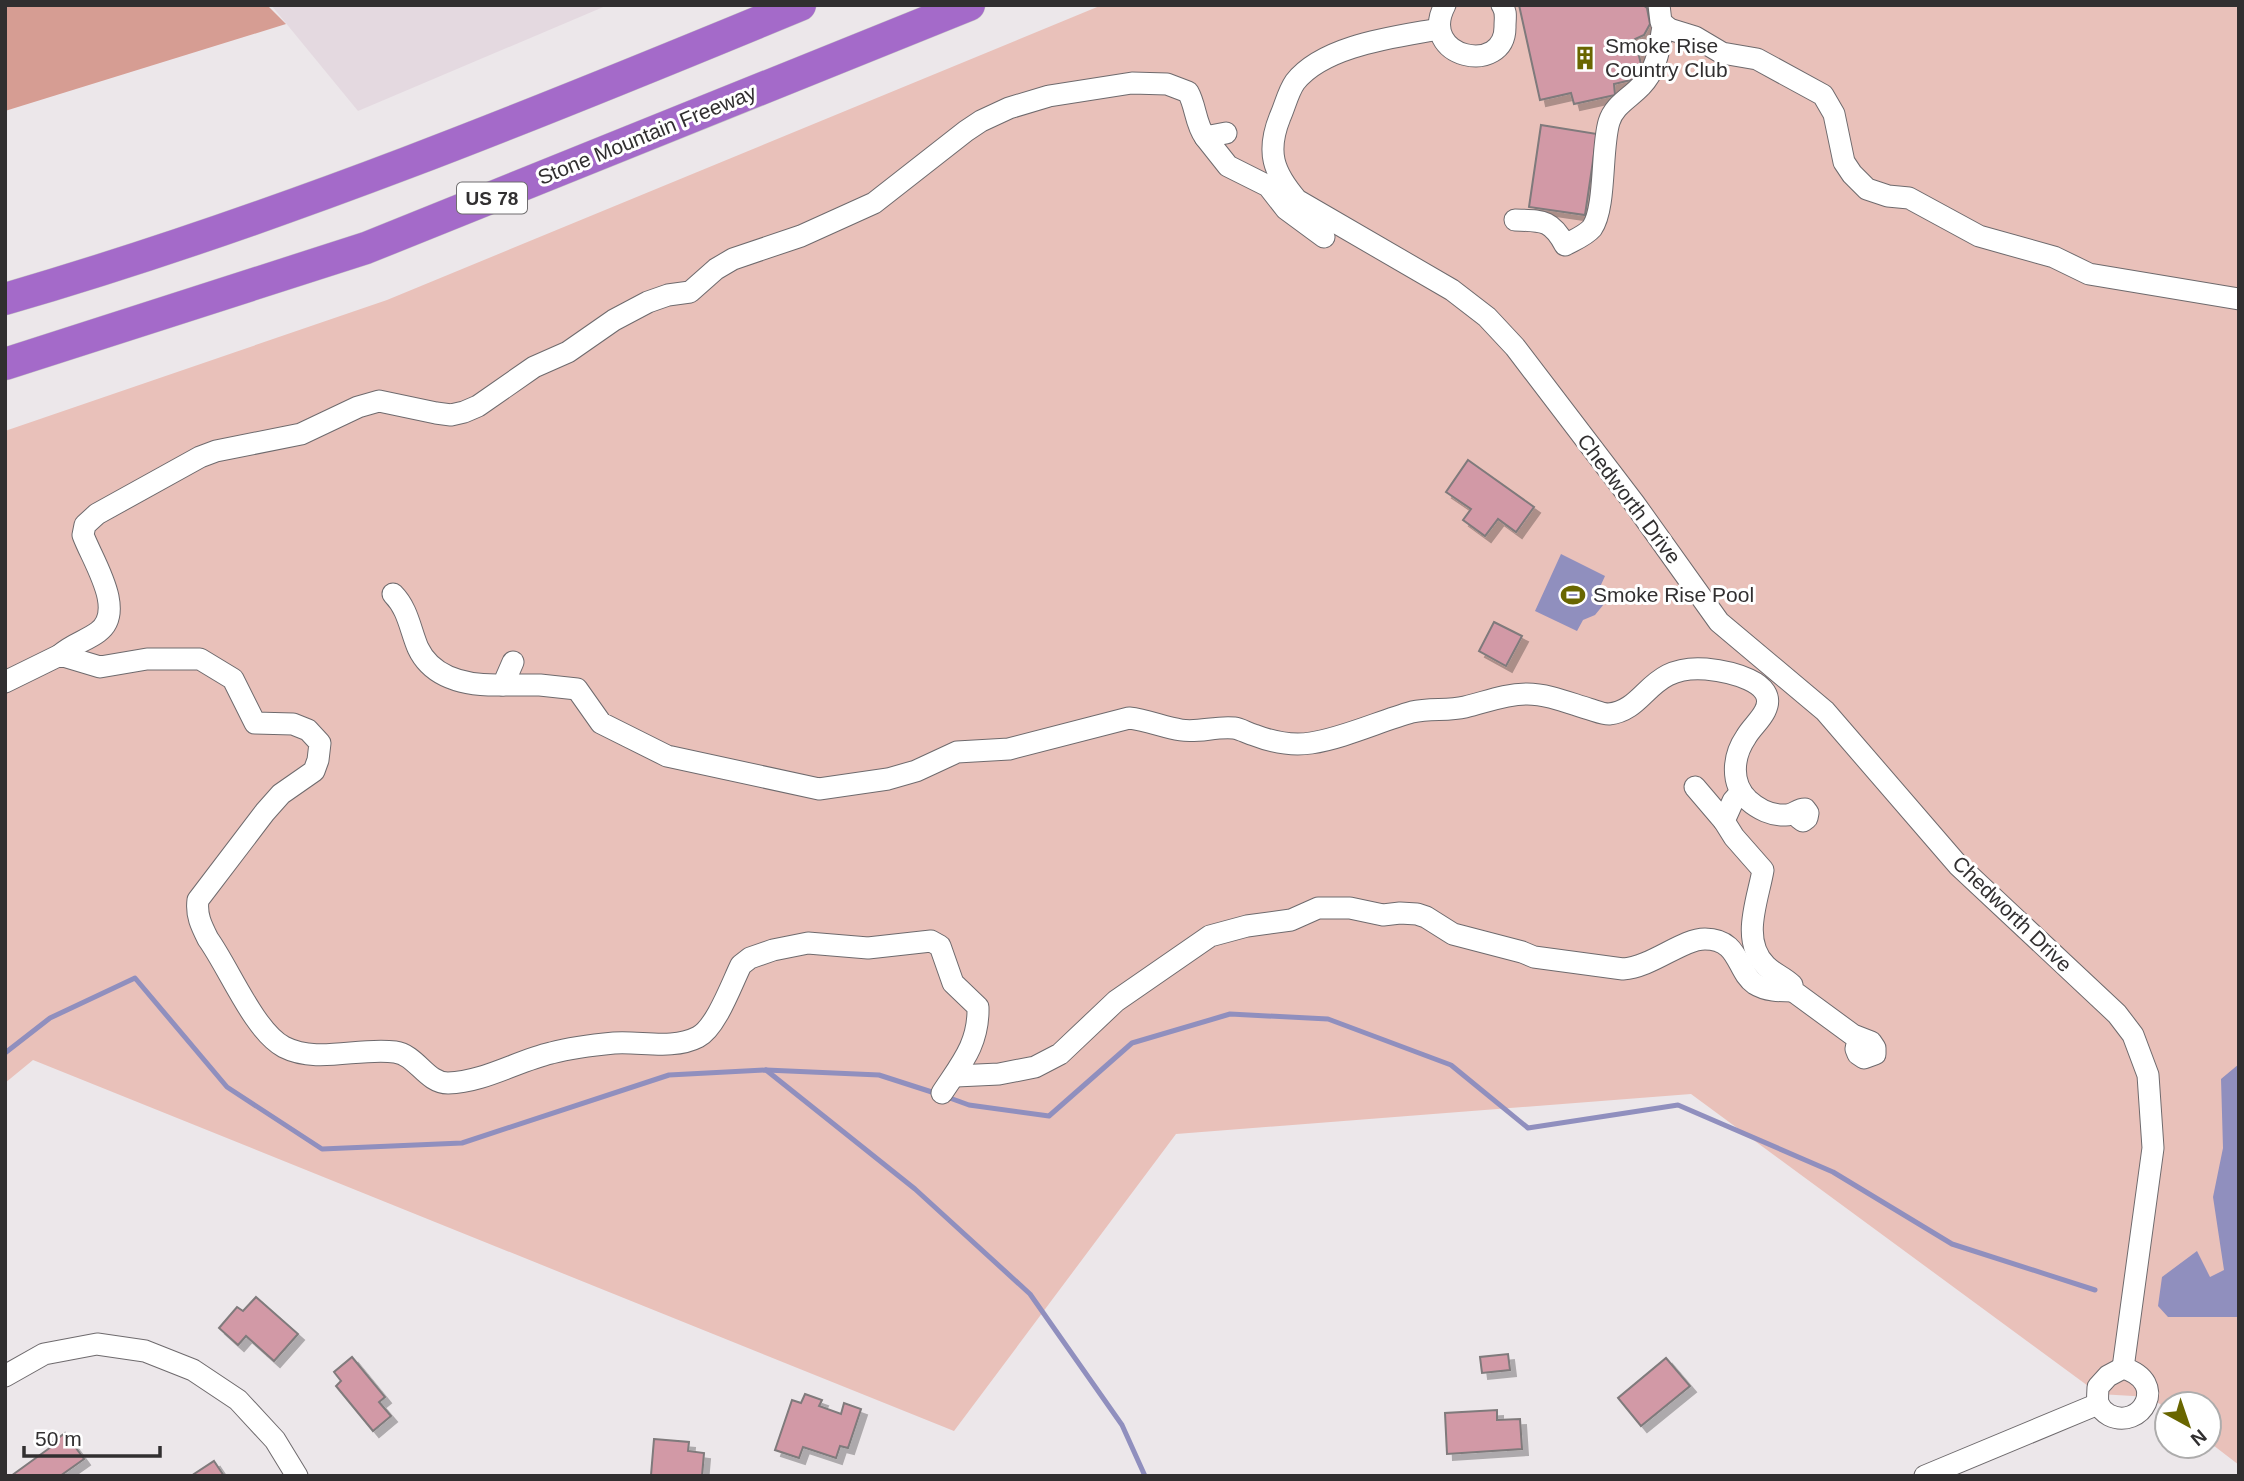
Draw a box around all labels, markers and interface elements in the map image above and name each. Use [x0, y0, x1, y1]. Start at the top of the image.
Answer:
place label: Smoke Rise Country Club [1605, 34, 1728, 81]
building icon: Smoke Rise Country Club [1571, 44, 1599, 72]
street label: Stone Mountain Freeway [534, 80, 760, 189]
road number: US 78 [457, 182, 527, 214]
street label: Chedworth Drive [1573, 429, 1686, 568]
sports icon: Smoke Rise Pool [1559, 581, 1587, 609]
place label: Smoke Rise Pool [1593, 583, 1754, 606]
street label: Chedworth Drive [1948, 851, 2077, 976]
north arrow [2153, 1390, 2223, 1460]
scale bar [24, 1414, 161, 1458]
text: N [2187, 1425, 2211, 1450]
text: 50 m [35, 1427, 82, 1450]

